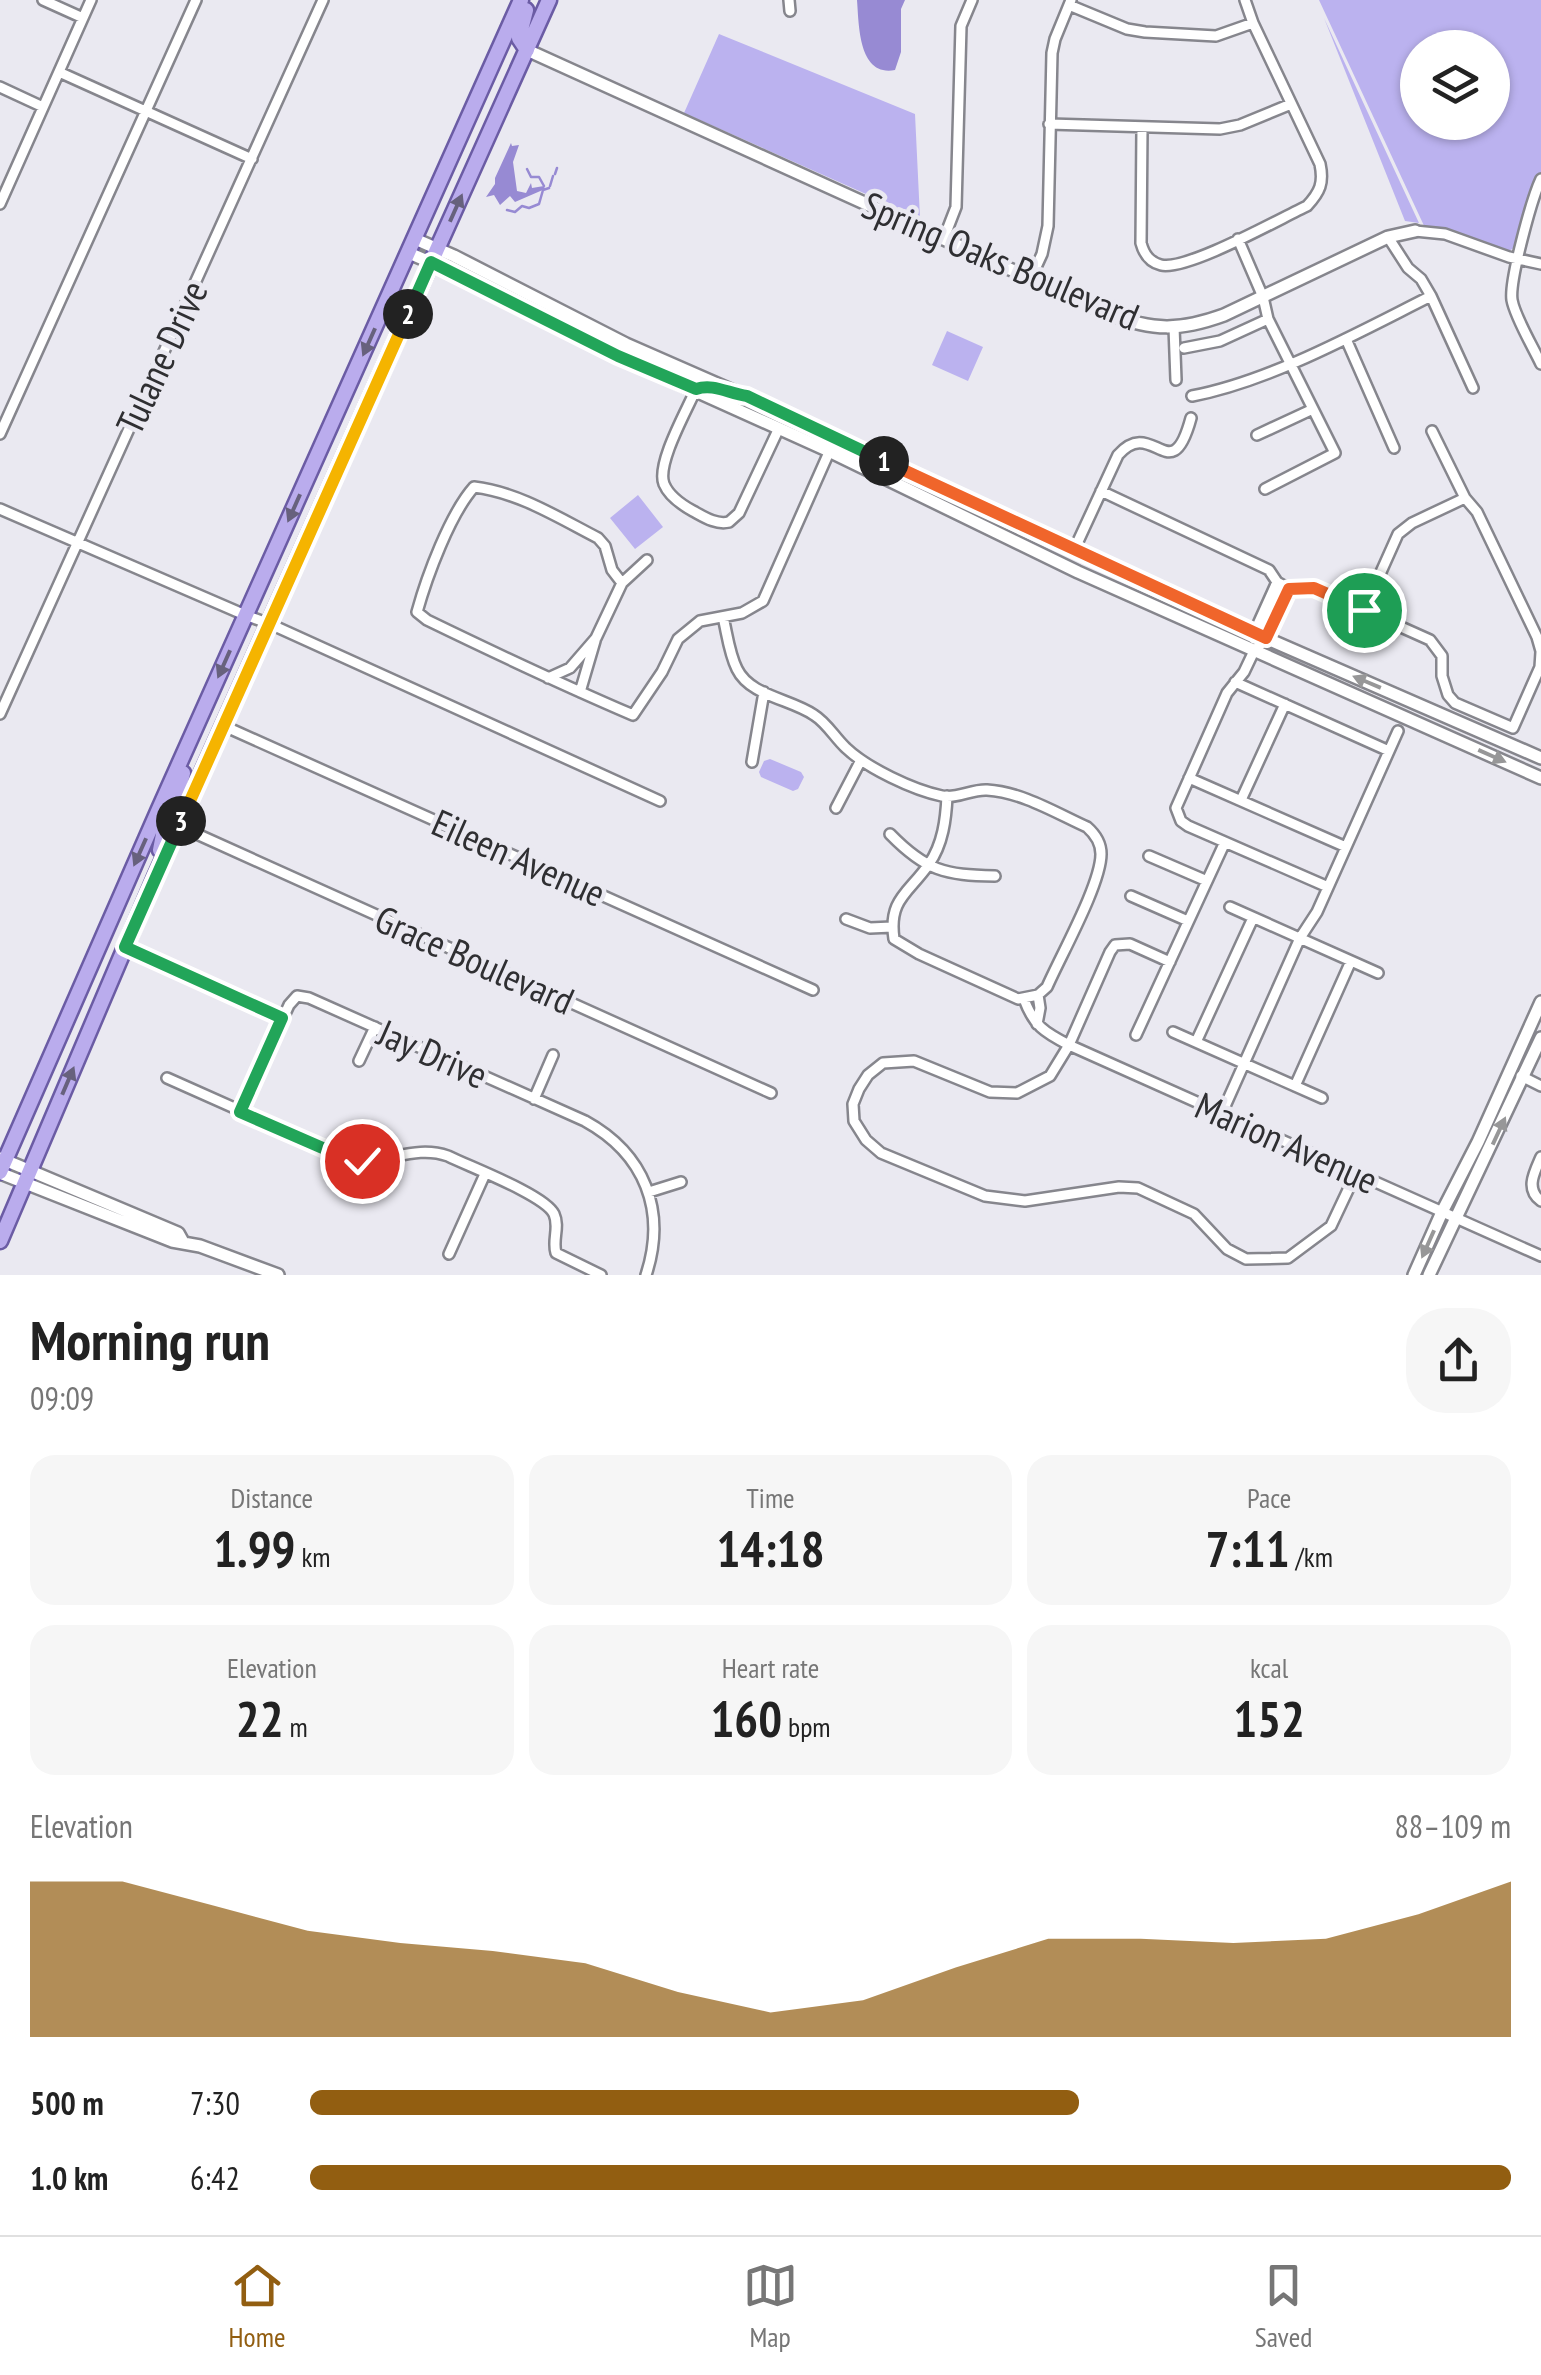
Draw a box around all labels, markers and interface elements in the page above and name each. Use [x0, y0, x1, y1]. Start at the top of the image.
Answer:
map controls [1400, 30, 1510, 140]
button: layers [1400, 30, 1510, 140]
street label: Spring Oaks Boulevard [855, 180, 1147, 340]
one-way arrow [448, 193, 464, 223]
street label: Tulane Drive [104, 272, 218, 442]
pin: 2 [383, 289, 433, 339]
text: 2 [401, 295, 415, 332]
one-way arrow [361, 327, 377, 357]
pin: 1 [859, 436, 909, 486]
text: 1 [877, 442, 891, 479]
one-way arrow [286, 493, 302, 523]
pin [1322, 568, 1407, 653]
icon: arrive [1337, 583, 1392, 638]
one-way arrow [215, 650, 232, 679]
one-way arrow [1352, 674, 1381, 690]
one-way arrow [1477, 748, 1507, 764]
pin: 3 [156, 796, 206, 846]
street label: Eileen Avenue [425, 797, 613, 917]
text: 3 [174, 802, 188, 839]
one-way arrow [132, 837, 148, 867]
street label: Grace Boulevard [368, 893, 582, 1025]
street label: Jay Drive [370, 1007, 495, 1099]
one-way arrow [60, 1066, 76, 1096]
street label: Marion Avenue [1188, 1080, 1386, 1204]
one-way arrow [1491, 1116, 1507, 1146]
pin [320, 1119, 405, 1204]
icon: check [335, 1134, 390, 1189]
one-way arrow [1420, 1229, 1436, 1258]
text: Morning run [30, 1304, 270, 1375]
button: share [1406, 1308, 1511, 1413]
text: 09:09 [30, 1377, 94, 1419]
text: Distance [231, 1479, 313, 1516]
text: Time [746, 1479, 795, 1516]
text: Pace [1247, 1479, 1291, 1516]
text: 1.99 [213, 1516, 295, 1581]
text: 14:18 [716, 1516, 825, 1581]
text: 7:11 [1205, 1516, 1290, 1581]
text: km [295, 1538, 331, 1575]
text: /km [1290, 1538, 1333, 1575]
text: Elevation [227, 1649, 317, 1686]
text: Heart rate [722, 1649, 819, 1686]
text: kcal [1250, 1649, 1288, 1686]
text: 22 [236, 1686, 284, 1751]
text: 160 [710, 1686, 782, 1751]
text: 152 [1233, 1686, 1305, 1751]
text: m [284, 1708, 308, 1745]
text: bpm [782, 1708, 831, 1745]
text: Elevation [30, 1805, 133, 1847]
text: 88–109 m [1394, 1805, 1511, 1847]
text: 500 m [30, 2082, 104, 2124]
text: 7:30 [190, 2082, 240, 2124]
text: 1.0 km [30, 2157, 108, 2199]
text: 6:42 [190, 2157, 240, 2199]
tab: Home [229, 2258, 285, 2355]
tab: Map [743, 2258, 798, 2355]
tab: Saved [1255, 2258, 1312, 2355]

